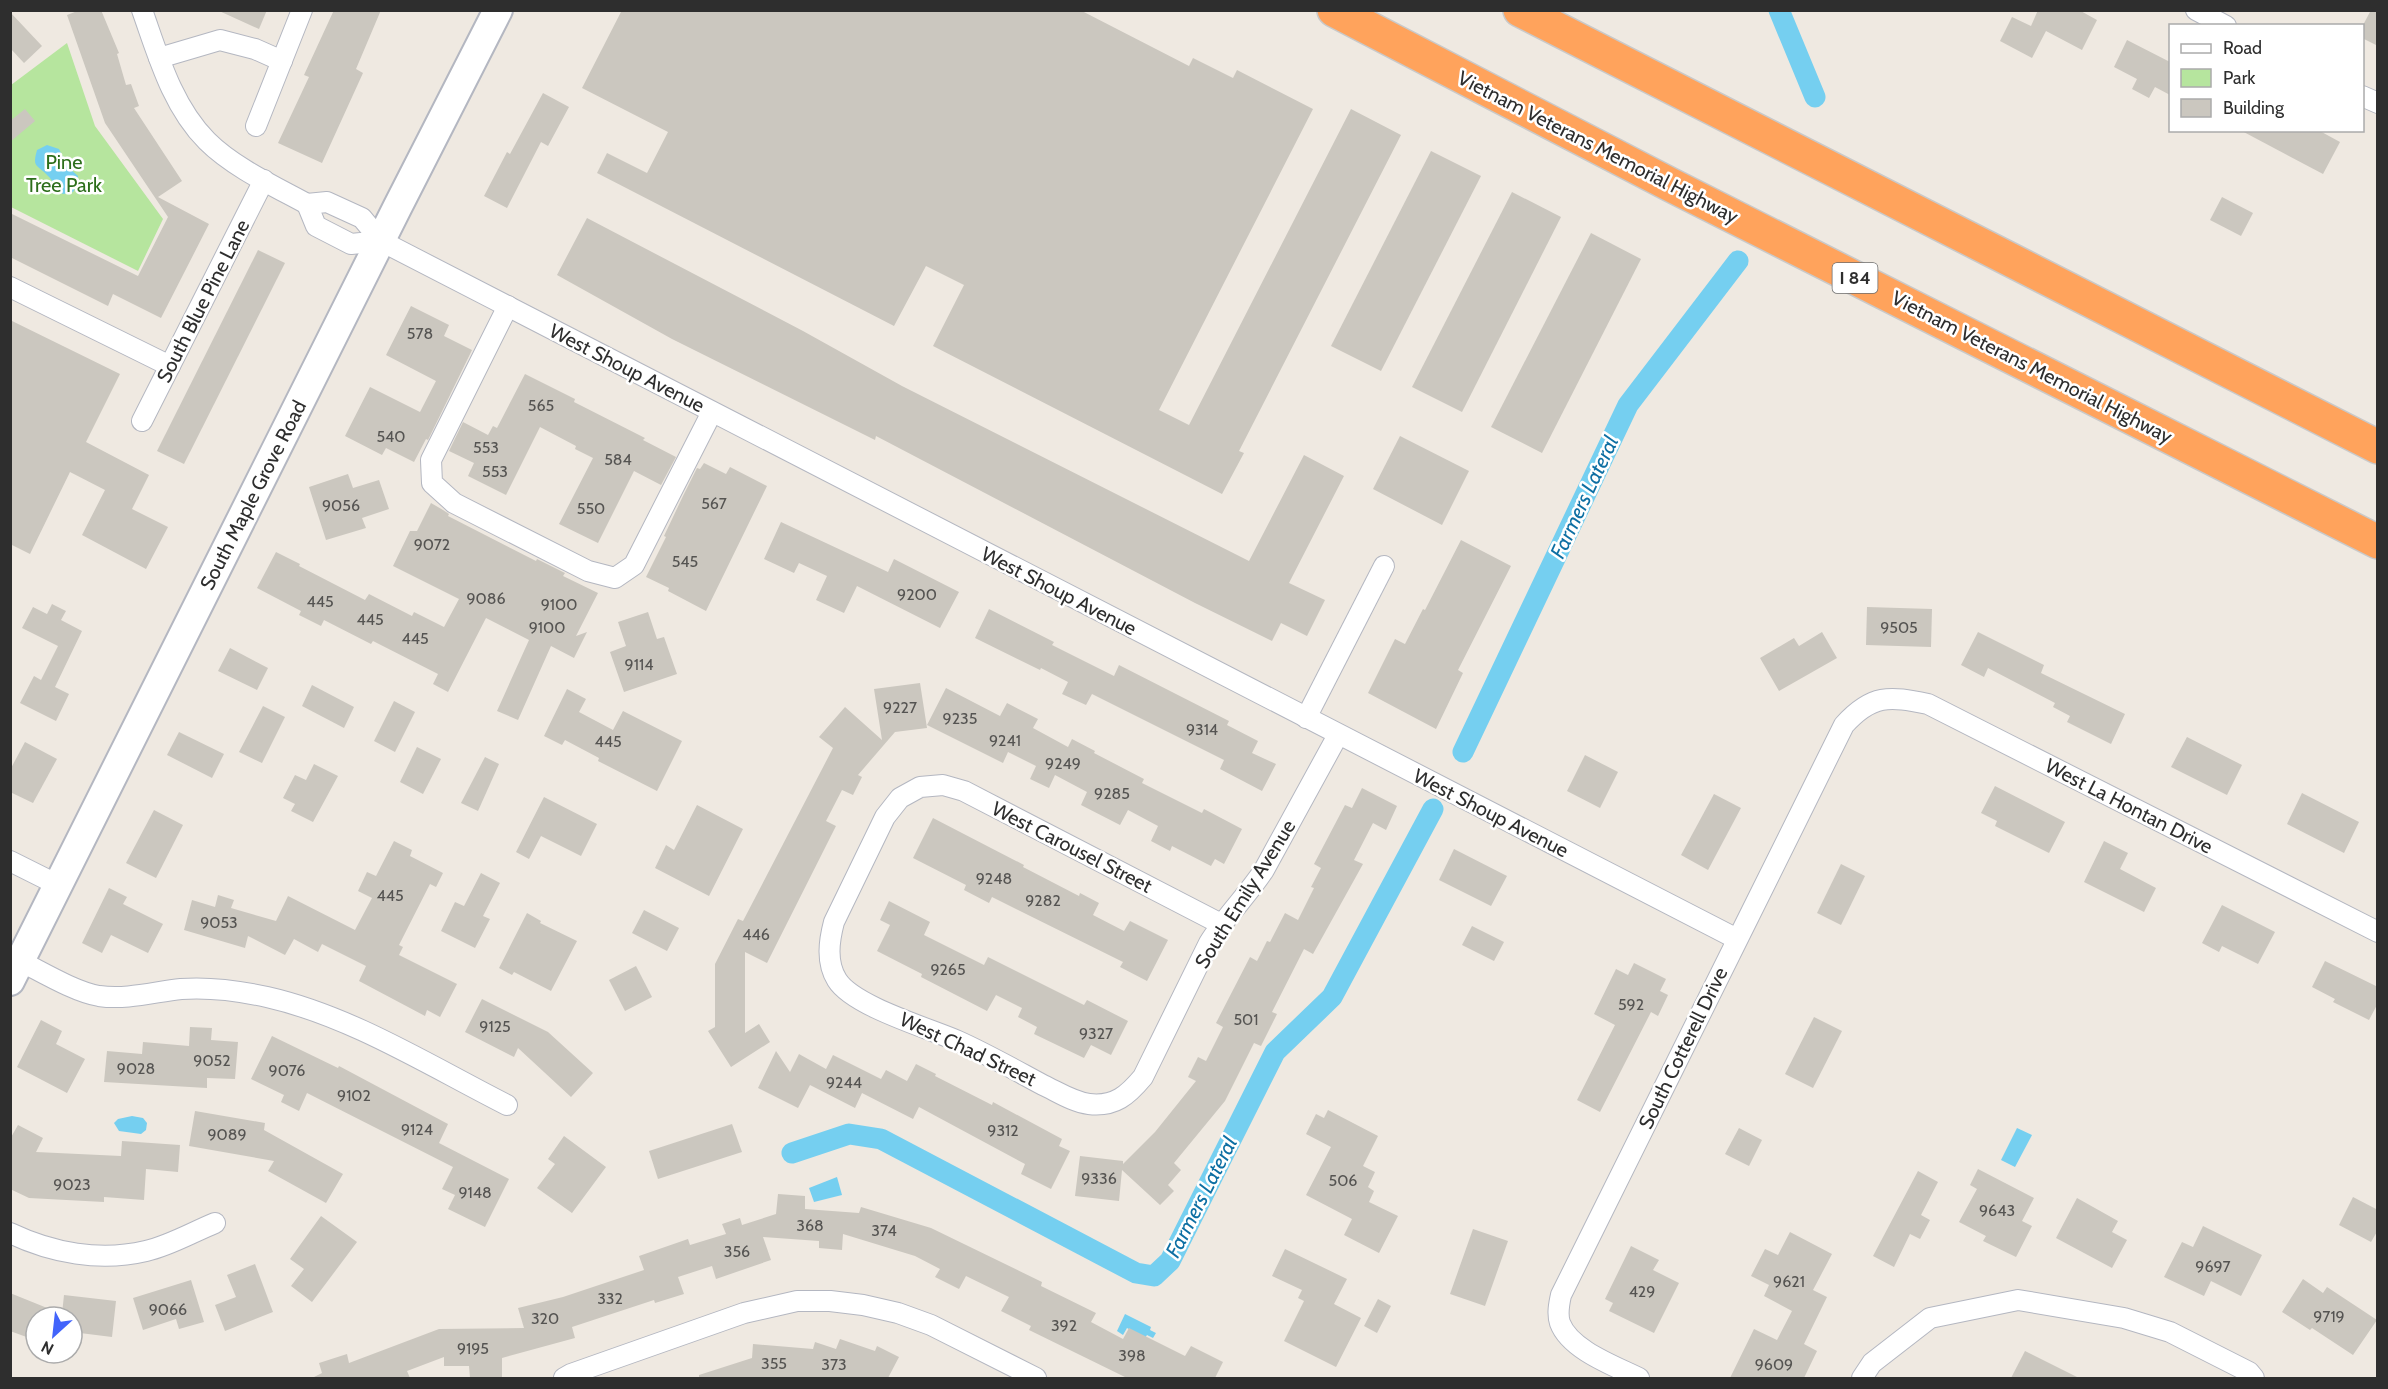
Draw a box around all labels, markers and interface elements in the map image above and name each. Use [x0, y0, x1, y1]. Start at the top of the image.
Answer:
legend [2169, 24, 2364, 132]
text: Road [2223, 37, 2262, 59]
street label: Vietnam Veterans Memorial Highway [1454, 66, 1742, 228]
text: Park [2223, 67, 2256, 89]
text: Building [2223, 97, 2285, 119]
park label: Pine Tree Park [26, 150, 102, 197]
street label: South Blue Pine Lane [152, 216, 254, 386]
road number: I 84 [1832, 263, 1878, 293]
street label: Vietnam Veterans Memorial Highway [1888, 286, 2176, 448]
street label: West Shoup Avenue [545, 319, 709, 417]
house number: 578 [407, 324, 433, 343]
street label: South Maple Grove Road [195, 396, 311, 594]
house number: 565 [528, 396, 554, 415]
house number: 540 [376, 427, 406, 446]
water label: Farmers Lateral [1545, 432, 1623, 562]
house number: 553 [473, 438, 499, 457]
house number: 584 [604, 450, 632, 469]
house number: 553 [482, 462, 508, 481]
house number: 567 [701, 494, 727, 513]
house number: 9056 [322, 496, 360, 515]
house number: 550 [577, 499, 605, 518]
house number: 9072 [414, 535, 450, 554]
street label: West Shoup Avenue [977, 542, 1141, 640]
house number: 545 [672, 552, 698, 571]
house number: 9200 [897, 585, 937, 604]
house number: 9086 [466, 589, 506, 608]
house number: 445 [306, 592, 334, 611]
house number: 9100 [541, 595, 577, 614]
house number: 445 [356, 610, 384, 629]
house number: 9100 [529, 618, 565, 637]
house number: 9505 [1880, 618, 1918, 637]
house number: 445 [401, 629, 429, 648]
house number: 9114 [625, 655, 653, 674]
house number: 9227 [883, 698, 917, 717]
house number: 9235 [943, 709, 977, 728]
house number: 9314 [1186, 720, 1218, 739]
house number: 9241 [989, 731, 1021, 750]
house number: 445 [594, 732, 622, 751]
street label: West La Hontan Drive [2041, 753, 2217, 859]
house number: 9249 [1045, 754, 1081, 773]
street label: West Shoup Avenue [1409, 764, 1573, 862]
house number: 9285 [1094, 784, 1130, 803]
street label: West Carousel Street [988, 796, 1156, 898]
street label: South Emily Avenue [1190, 815, 1300, 973]
house number: 9248 [976, 869, 1012, 888]
house number: 445 [376, 886, 404, 905]
house number: 9282 [1025, 891, 1061, 910]
house number: 9053 [200, 913, 238, 932]
house number: 446 [742, 925, 770, 944]
house number: 9265 [930, 960, 966, 979]
street label: South Cotterell Drive [1633, 963, 1733, 1133]
house number: 592 [1618, 995, 1644, 1014]
street label: West Chad Street [896, 1007, 1040, 1091]
house number: 501 [1233, 1010, 1259, 1029]
house number: 9125 [479, 1017, 511, 1036]
house number: 9327 [1079, 1024, 1113, 1043]
house number: 9052 [193, 1051, 231, 1070]
house number: 9028 [117, 1059, 155, 1078]
house number: 9076 [269, 1061, 305, 1080]
house number: 9244 [826, 1073, 862, 1092]
house number: 9102 [337, 1086, 371, 1105]
house number: 9124 [401, 1120, 433, 1139]
house number: 9312 [987, 1121, 1019, 1140]
house number: 9089 [207, 1125, 247, 1144]
water label: Farmers Lateral [1160, 1132, 1242, 1262]
house number: 9336 [1081, 1169, 1117, 1188]
house number: 506 [1329, 1171, 1357, 1190]
house number: 9023 [53, 1175, 91, 1194]
house number: 9148 [458, 1183, 492, 1202]
house number: 9643 [1979, 1201, 2015, 1220]
house number: 368 [796, 1216, 824, 1235]
house number: 374 [871, 1221, 897, 1240]
house number: 356 [724, 1242, 750, 1261]
house number: 9697 [2195, 1257, 2231, 1276]
house number: 9621 [1773, 1272, 1805, 1291]
house number: 429 [1629, 1282, 1655, 1301]
house number: 332 [597, 1289, 623, 1308]
house number: 9066 [149, 1300, 187, 1319]
north arrow [24, 1305, 84, 1365]
house number: 9719 [2313, 1307, 2345, 1326]
house number: 320 [531, 1309, 559, 1328]
house number: 392 [1051, 1316, 1077, 1335]
text: N [38, 1337, 57, 1359]
house number: 9195 [457, 1339, 489, 1358]
house number: 398 [1118, 1346, 1146, 1365]
house number: 355 [761, 1354, 787, 1373]
house number: 373 [821, 1355, 847, 1374]
house number: 9609 [1755, 1355, 1793, 1374]

